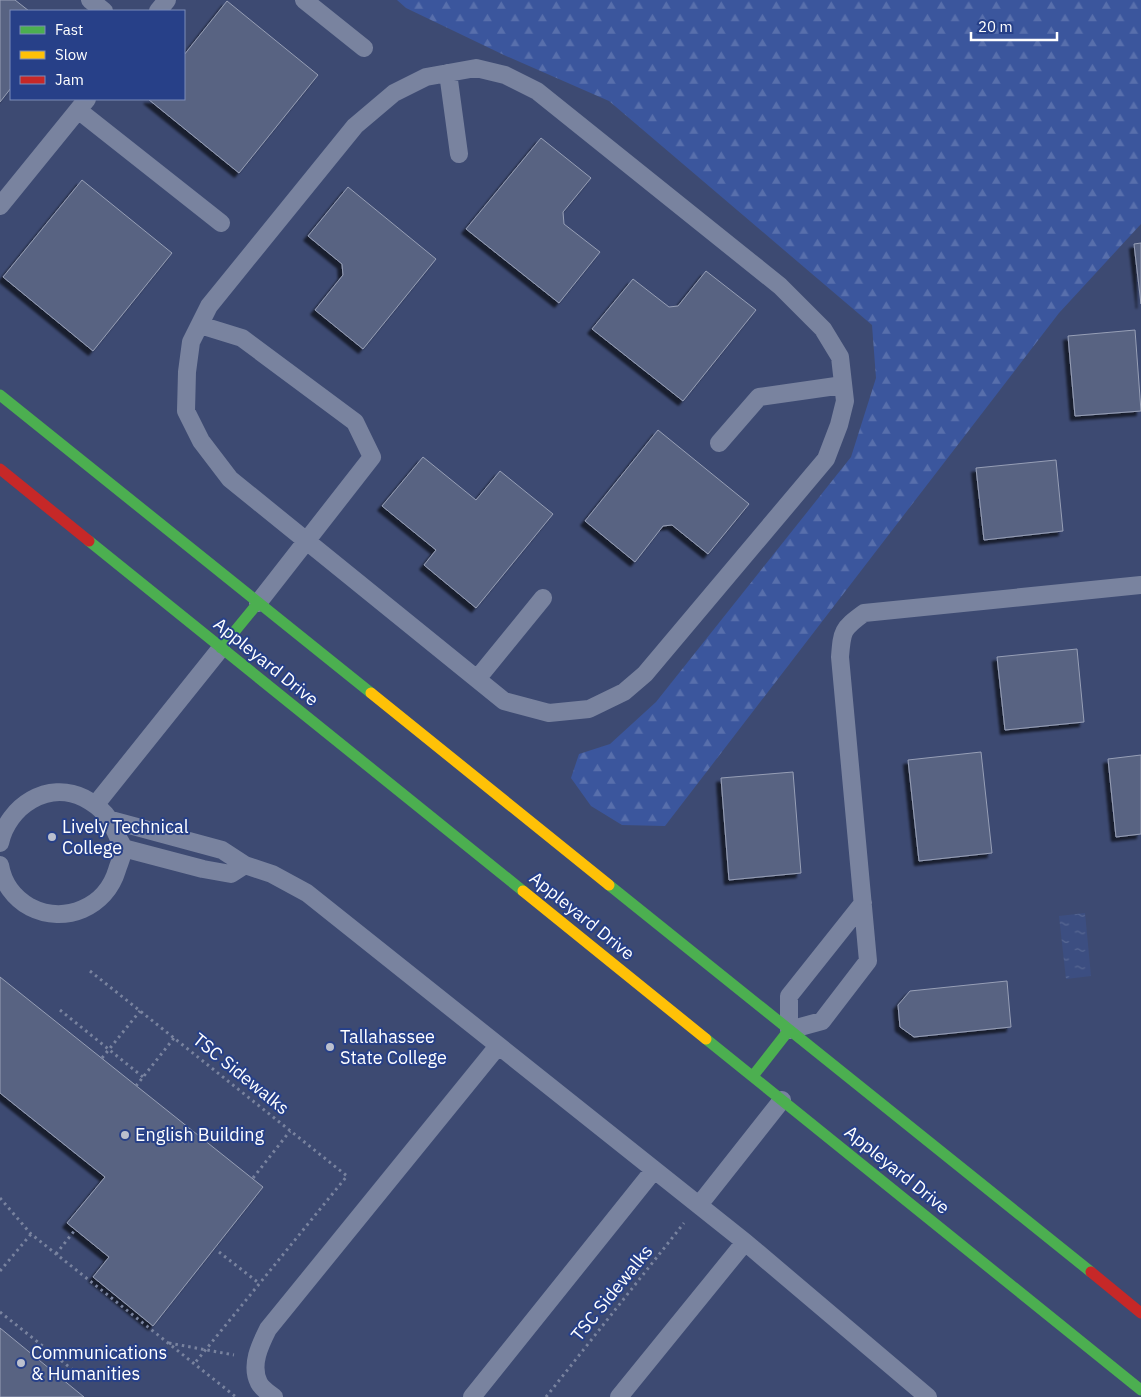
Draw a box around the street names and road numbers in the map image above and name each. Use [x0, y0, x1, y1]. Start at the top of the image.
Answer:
street label: Appleyard Drive [209, 612, 324, 711]
street label: Appleyard Drive [525, 866, 640, 965]
street label: TSC Sidewalks [188, 1028, 294, 1119]
street label: Appleyard Drive [840, 1120, 955, 1219]
street label: TSC Sidewalks [566, 1240, 657, 1346]

